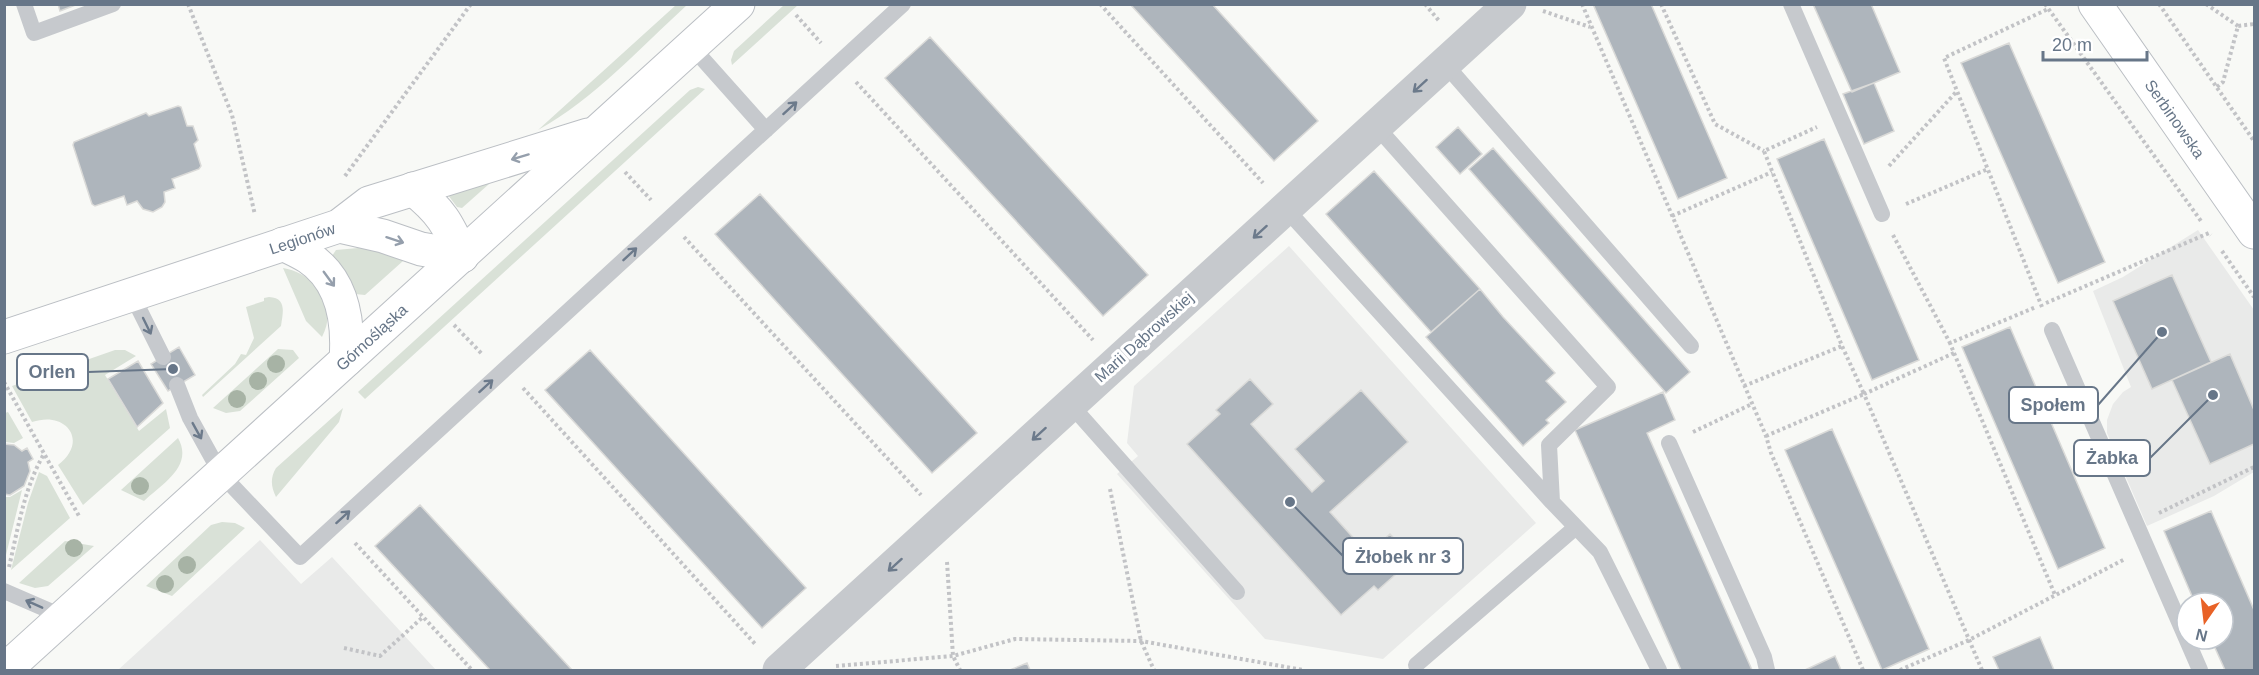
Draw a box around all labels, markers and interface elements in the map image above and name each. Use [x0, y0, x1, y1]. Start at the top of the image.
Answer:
scale bar [2043, 24, 2146, 62]
text: 20 m [2052, 35, 2092, 55]
street label: Serbinowska [2142, 76, 2208, 161]
one-way arrow [1413, 79, 1428, 93]
one-way arrow [782, 101, 797, 115]
one-way arrow [511, 152, 530, 163]
street label: Legionów [267, 219, 338, 257]
one-way arrow [1253, 225, 1268, 239]
one-way arrow [385, 236, 404, 247]
one-way arrow [623, 247, 638, 261]
one-way arrow [323, 270, 335, 286]
street label: Marii Dąbrowskiej [1091, 288, 1197, 386]
street label: Górnośląska [332, 301, 410, 374]
one-way arrow [142, 316, 154, 334]
callout: Orlen [17, 354, 88, 390]
text: Orlen [28, 362, 76, 382]
one-way arrow [479, 379, 494, 393]
callout: Społem [2009, 387, 2098, 423]
text: Społem [2020, 395, 2086, 415]
one-way arrow [191, 422, 203, 439]
one-way arrow [1031, 427, 1046, 441]
callout: Żabka [2074, 440, 2150, 476]
text: Żabka [2086, 448, 2139, 468]
one-way arrow [335, 510, 350, 524]
callout: Żłobek nr 3 [1343, 538, 1463, 574]
text: Żłobek nr 3 [1355, 547, 1451, 567]
one-way arrow [887, 558, 902, 573]
north arrow [2175, 591, 2235, 651]
one-way arrow [25, 598, 44, 609]
text: N [2194, 625, 2209, 645]

